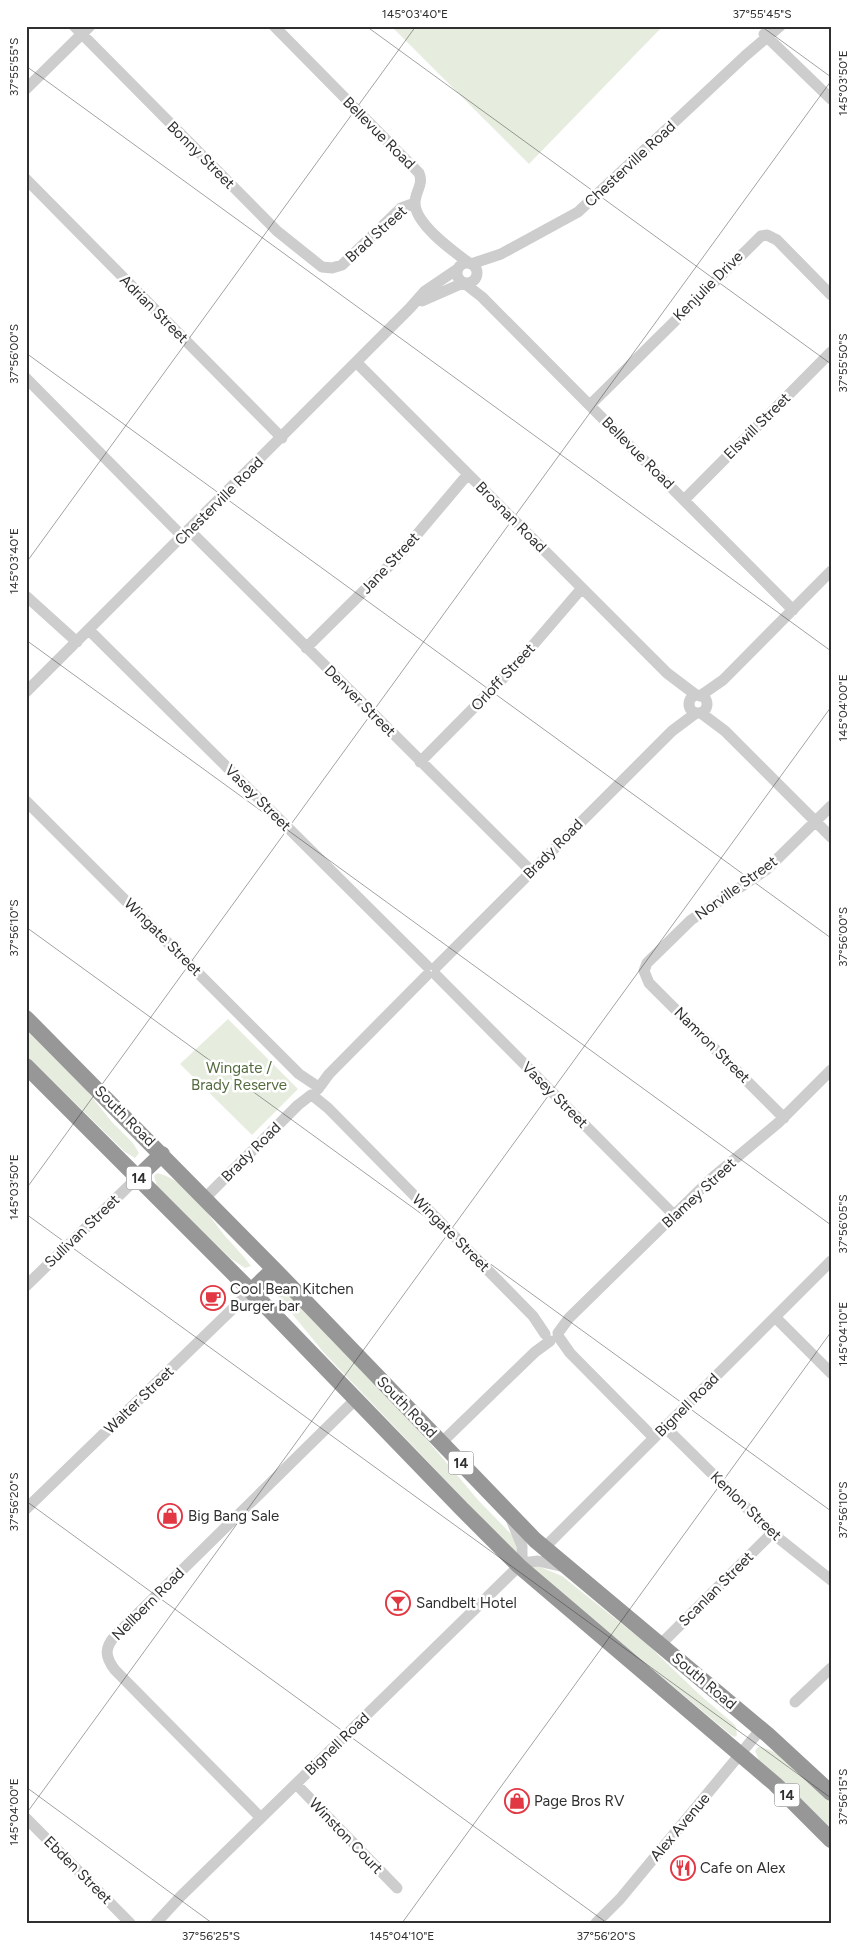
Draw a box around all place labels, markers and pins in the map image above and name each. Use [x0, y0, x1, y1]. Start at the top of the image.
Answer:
place label: Cool Bean Kitchen Burger bar [230, 1280, 354, 1315]
cafe icon: Cool Bean Kitchen Burger bar [200, 1285, 226, 1311]
shop icon: Big Bang Sale [157, 1503, 183, 1529]
place label: Big Bang Sale [188, 1507, 279, 1525]
bar icon: Sandbelt Hotel [385, 1590, 411, 1616]
place label: Sandbelt Hotel [416, 1594, 517, 1612]
shop icon: Page Bros RV [504, 1788, 530, 1814]
place label: Page Bros RV [534, 1792, 625, 1810]
restaurant icon: Cafe on Alex [670, 1855, 696, 1881]
place label: Cafe on Alex [700, 1859, 785, 1877]

